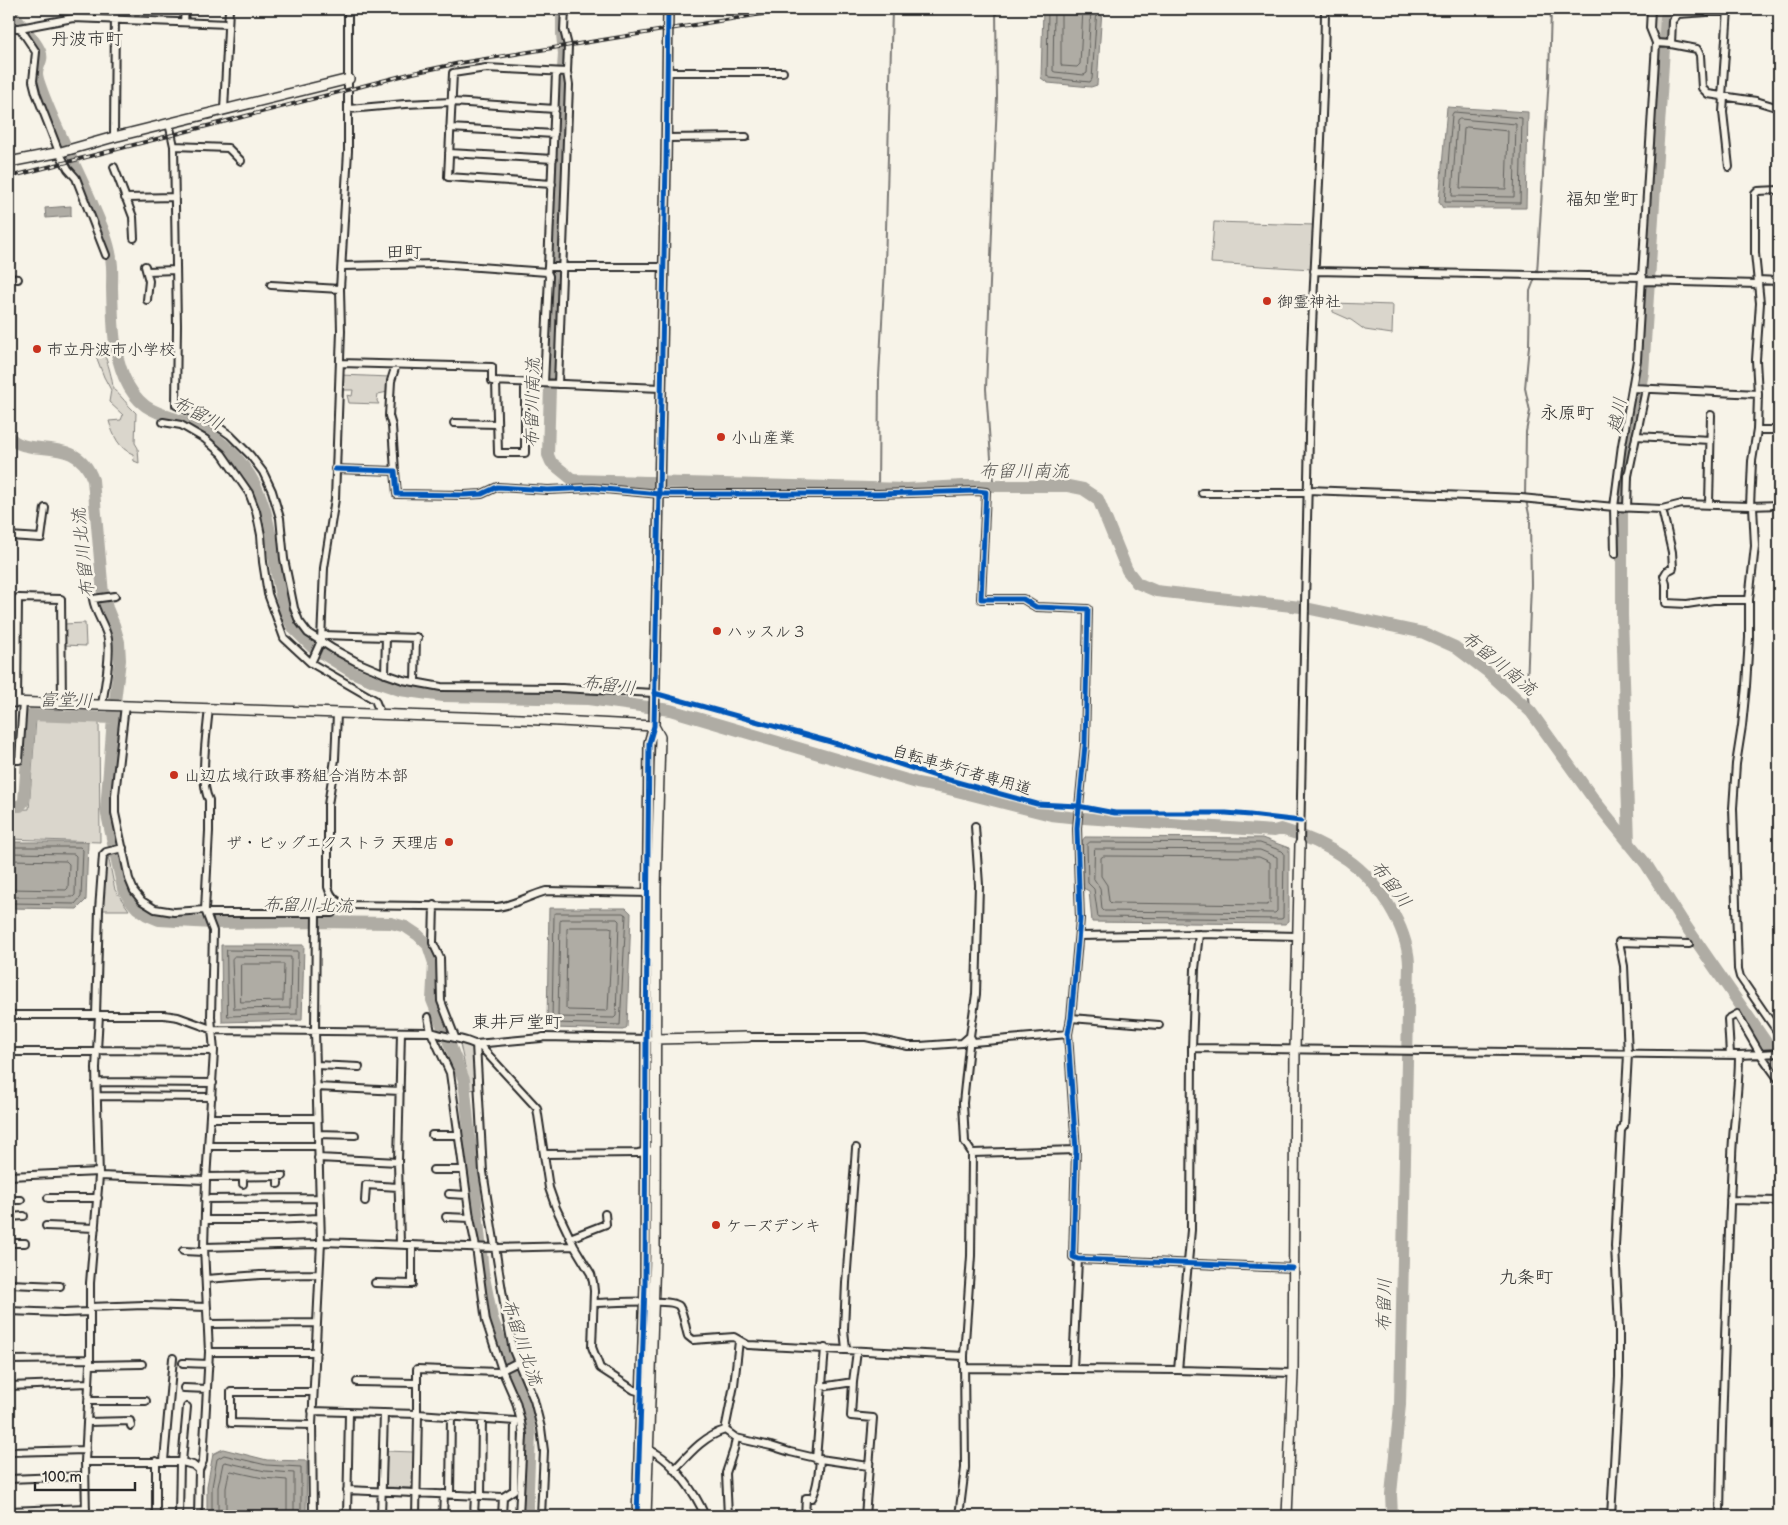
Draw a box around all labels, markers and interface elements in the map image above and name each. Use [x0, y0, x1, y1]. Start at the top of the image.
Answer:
district label: 丹波市町 [51, 29, 123, 50]
district label: 福知堂町 [1566, 189, 1638, 210]
district label: 田町 [386, 242, 422, 263]
place label: 御霊神社 [1277, 293, 1341, 312]
marker: 御霊神社 [1261, 295, 1273, 307]
place label: 市立丹波市小学校 [47, 341, 175, 360]
marker: 市立丹波市小学校 [31, 343, 43, 355]
water label: 布留川南流 [521, 357, 544, 448]
water label: 布留川 [169, 392, 227, 435]
water label: 越川 [1604, 395, 1631, 436]
district label: 永原町 [1540, 403, 1594, 424]
place label: 小山産業 [731, 429, 795, 448]
marker: 小山産業 [715, 431, 727, 443]
water label: 布留川南流 [979, 461, 1070, 482]
water label: 布留川北流 [68, 506, 99, 599]
place label: ハッスル３ [727, 623, 807, 642]
marker: ハッスル３ [711, 625, 723, 637]
water label: 布留川南流 [1457, 627, 1541, 700]
water label: 布留川 [581, 672, 637, 699]
water label: 富堂川 [39, 690, 93, 711]
street label: 自転車歩行者専用道 [890, 741, 1033, 799]
place label: 山辺広域行政事務組合消防本部 [184, 767, 408, 786]
marker: 山辺広域行政事務組合消防本部 [168, 769, 180, 781]
place label: ザ・ビッグエクストラ 天理店 [226, 834, 439, 853]
marker: ザ・ビッグエクストラ 天理店 [443, 836, 455, 848]
water label: 布留川 [1366, 857, 1416, 912]
water label: 布留川北流 [263, 894, 354, 917]
district label: 東井戸堂町 [472, 1012, 562, 1033]
place label: ケーズデンキ [726, 1217, 821, 1236]
marker: ケーズデンキ [710, 1219, 722, 1231]
district label: 九条町 [1499, 1267, 1553, 1288]
water label: 布留川 [1374, 1278, 1395, 1332]
water label: 布留川北流 [497, 1296, 546, 1389]
scale bar [35, 1460, 135, 1492]
text: 100 m [42, 1468, 82, 1487]

